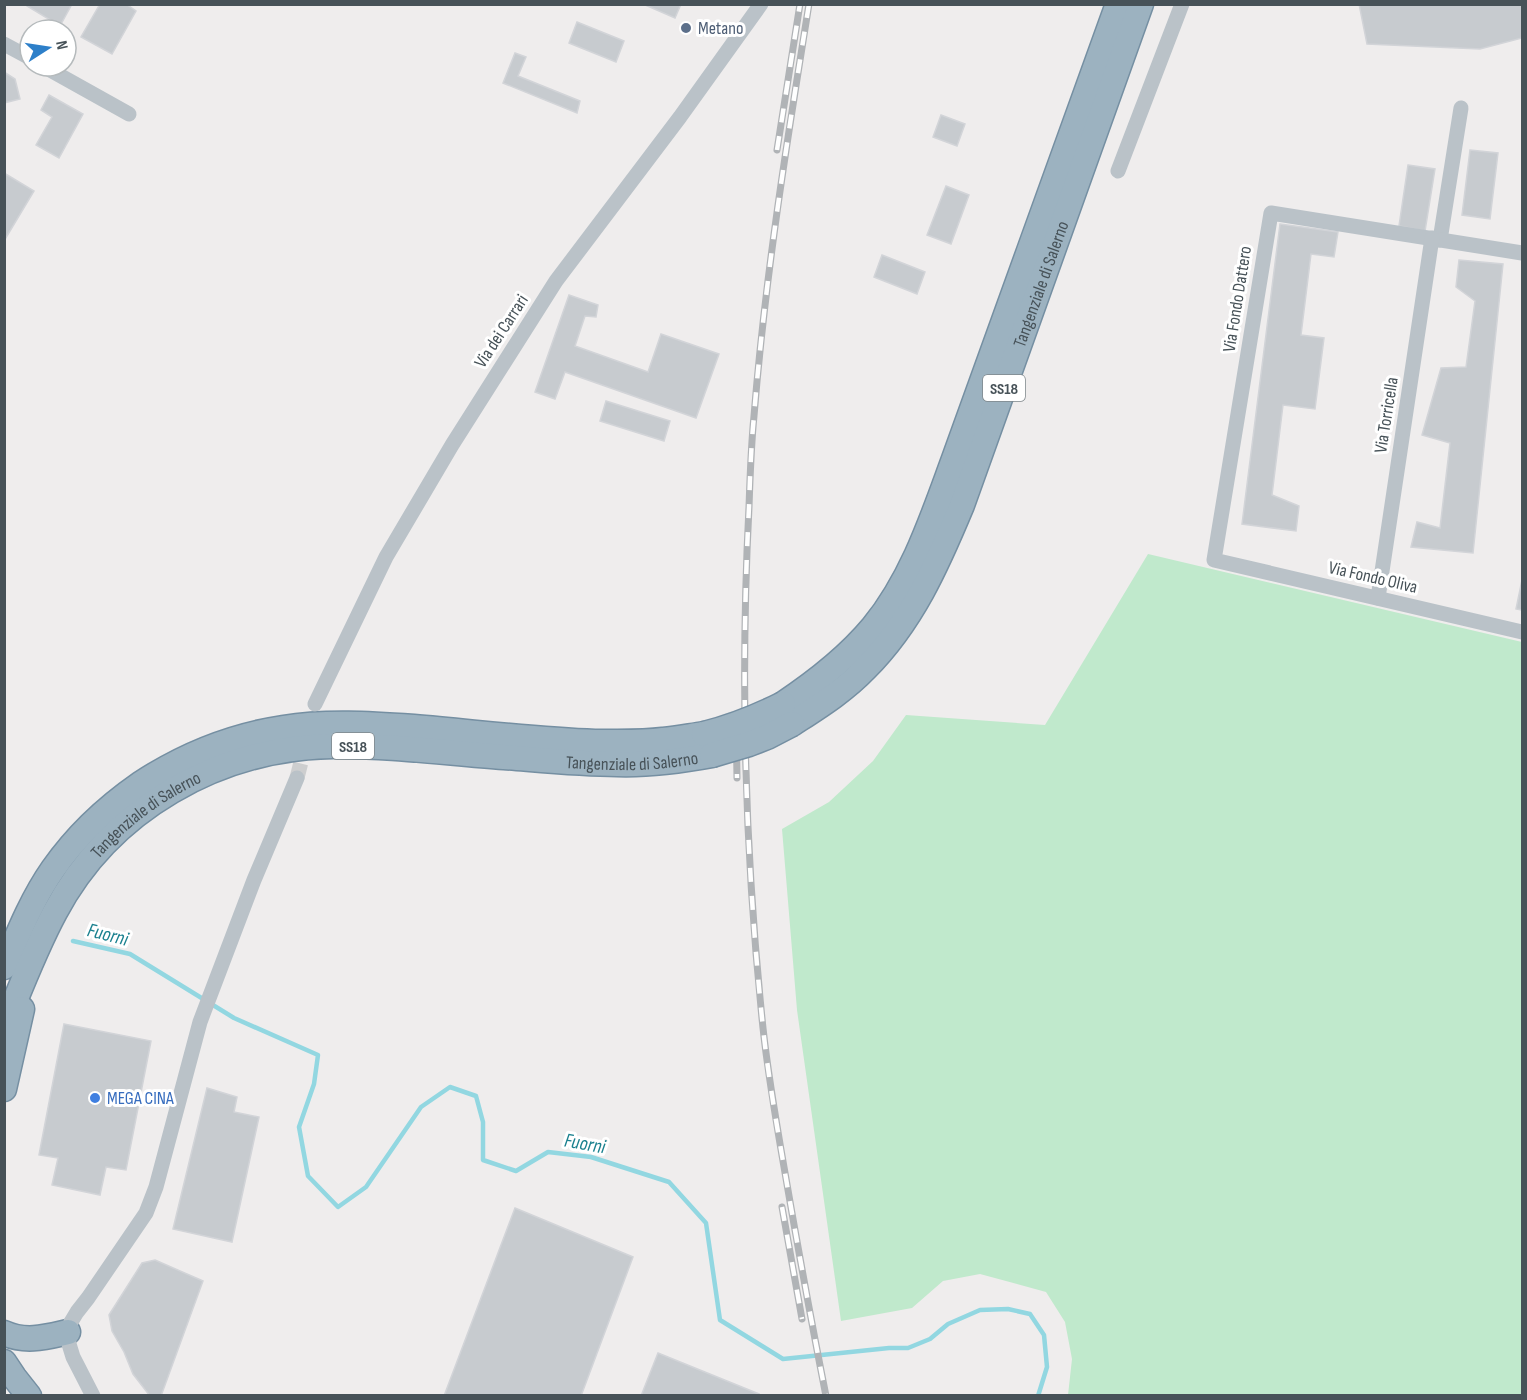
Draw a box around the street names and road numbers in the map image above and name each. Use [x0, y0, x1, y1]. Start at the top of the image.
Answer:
street label: Tangenziale di Salerno [1009, 218, 1074, 350]
street label: Via Fondo Dattero [1219, 245, 1256, 354]
street label: Via dei Carrari [470, 291, 533, 372]
road number: SS18 [983, 375, 1025, 401]
street label: Via Torricella [1370, 376, 1403, 454]
street label: Via Fondo Oliva [1326, 557, 1419, 598]
road number: SS18 [332, 733, 374, 759]
street label: Tangenziale di Salerno [565, 748, 700, 775]
street label: Tangenziale di Salerno [87, 767, 204, 863]

